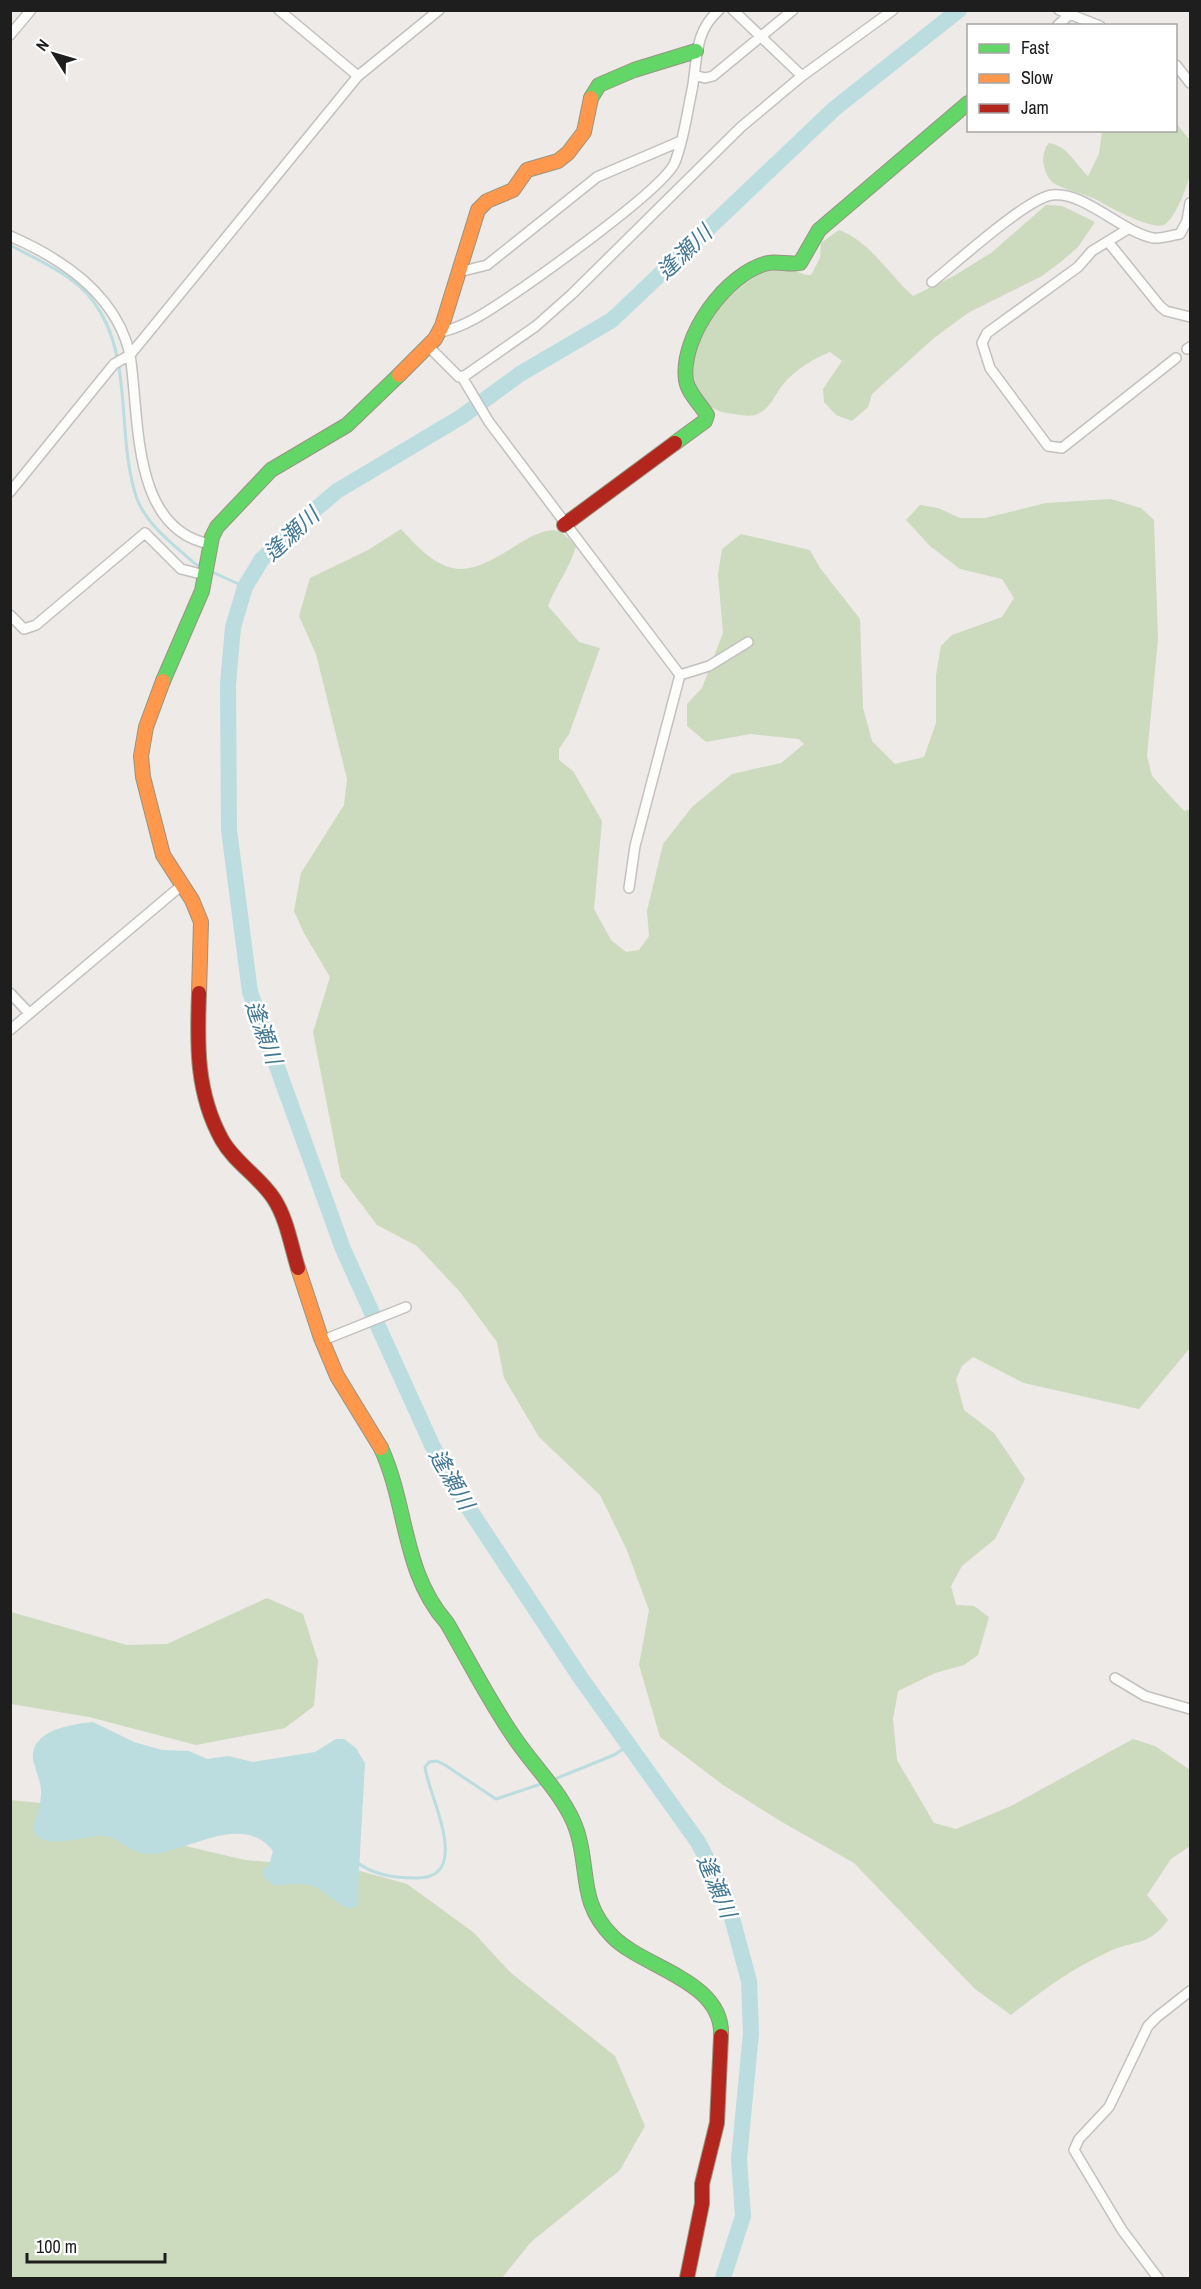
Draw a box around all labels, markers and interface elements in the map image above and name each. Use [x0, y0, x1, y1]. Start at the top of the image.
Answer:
north arrow [24, 24, 84, 84]
legend [967, 24, 1177, 132]
text: N [30, 35, 54, 55]
text: Fast [1021, 35, 1049, 60]
text: Slow [1021, 65, 1053, 90]
text: Jam [1021, 95, 1049, 120]
water label: 逢瀬川 [650, 217, 720, 286]
water label: 逢瀬川 [257, 499, 327, 567]
water label: 逢瀬川 [239, 996, 290, 1070]
water label: 逢瀬川 [423, 1443, 482, 1517]
water label: 逢瀬川 [690, 1850, 744, 1924]
scale bar [27, 2226, 165, 2264]
text: 100 m [36, 2234, 77, 2259]

